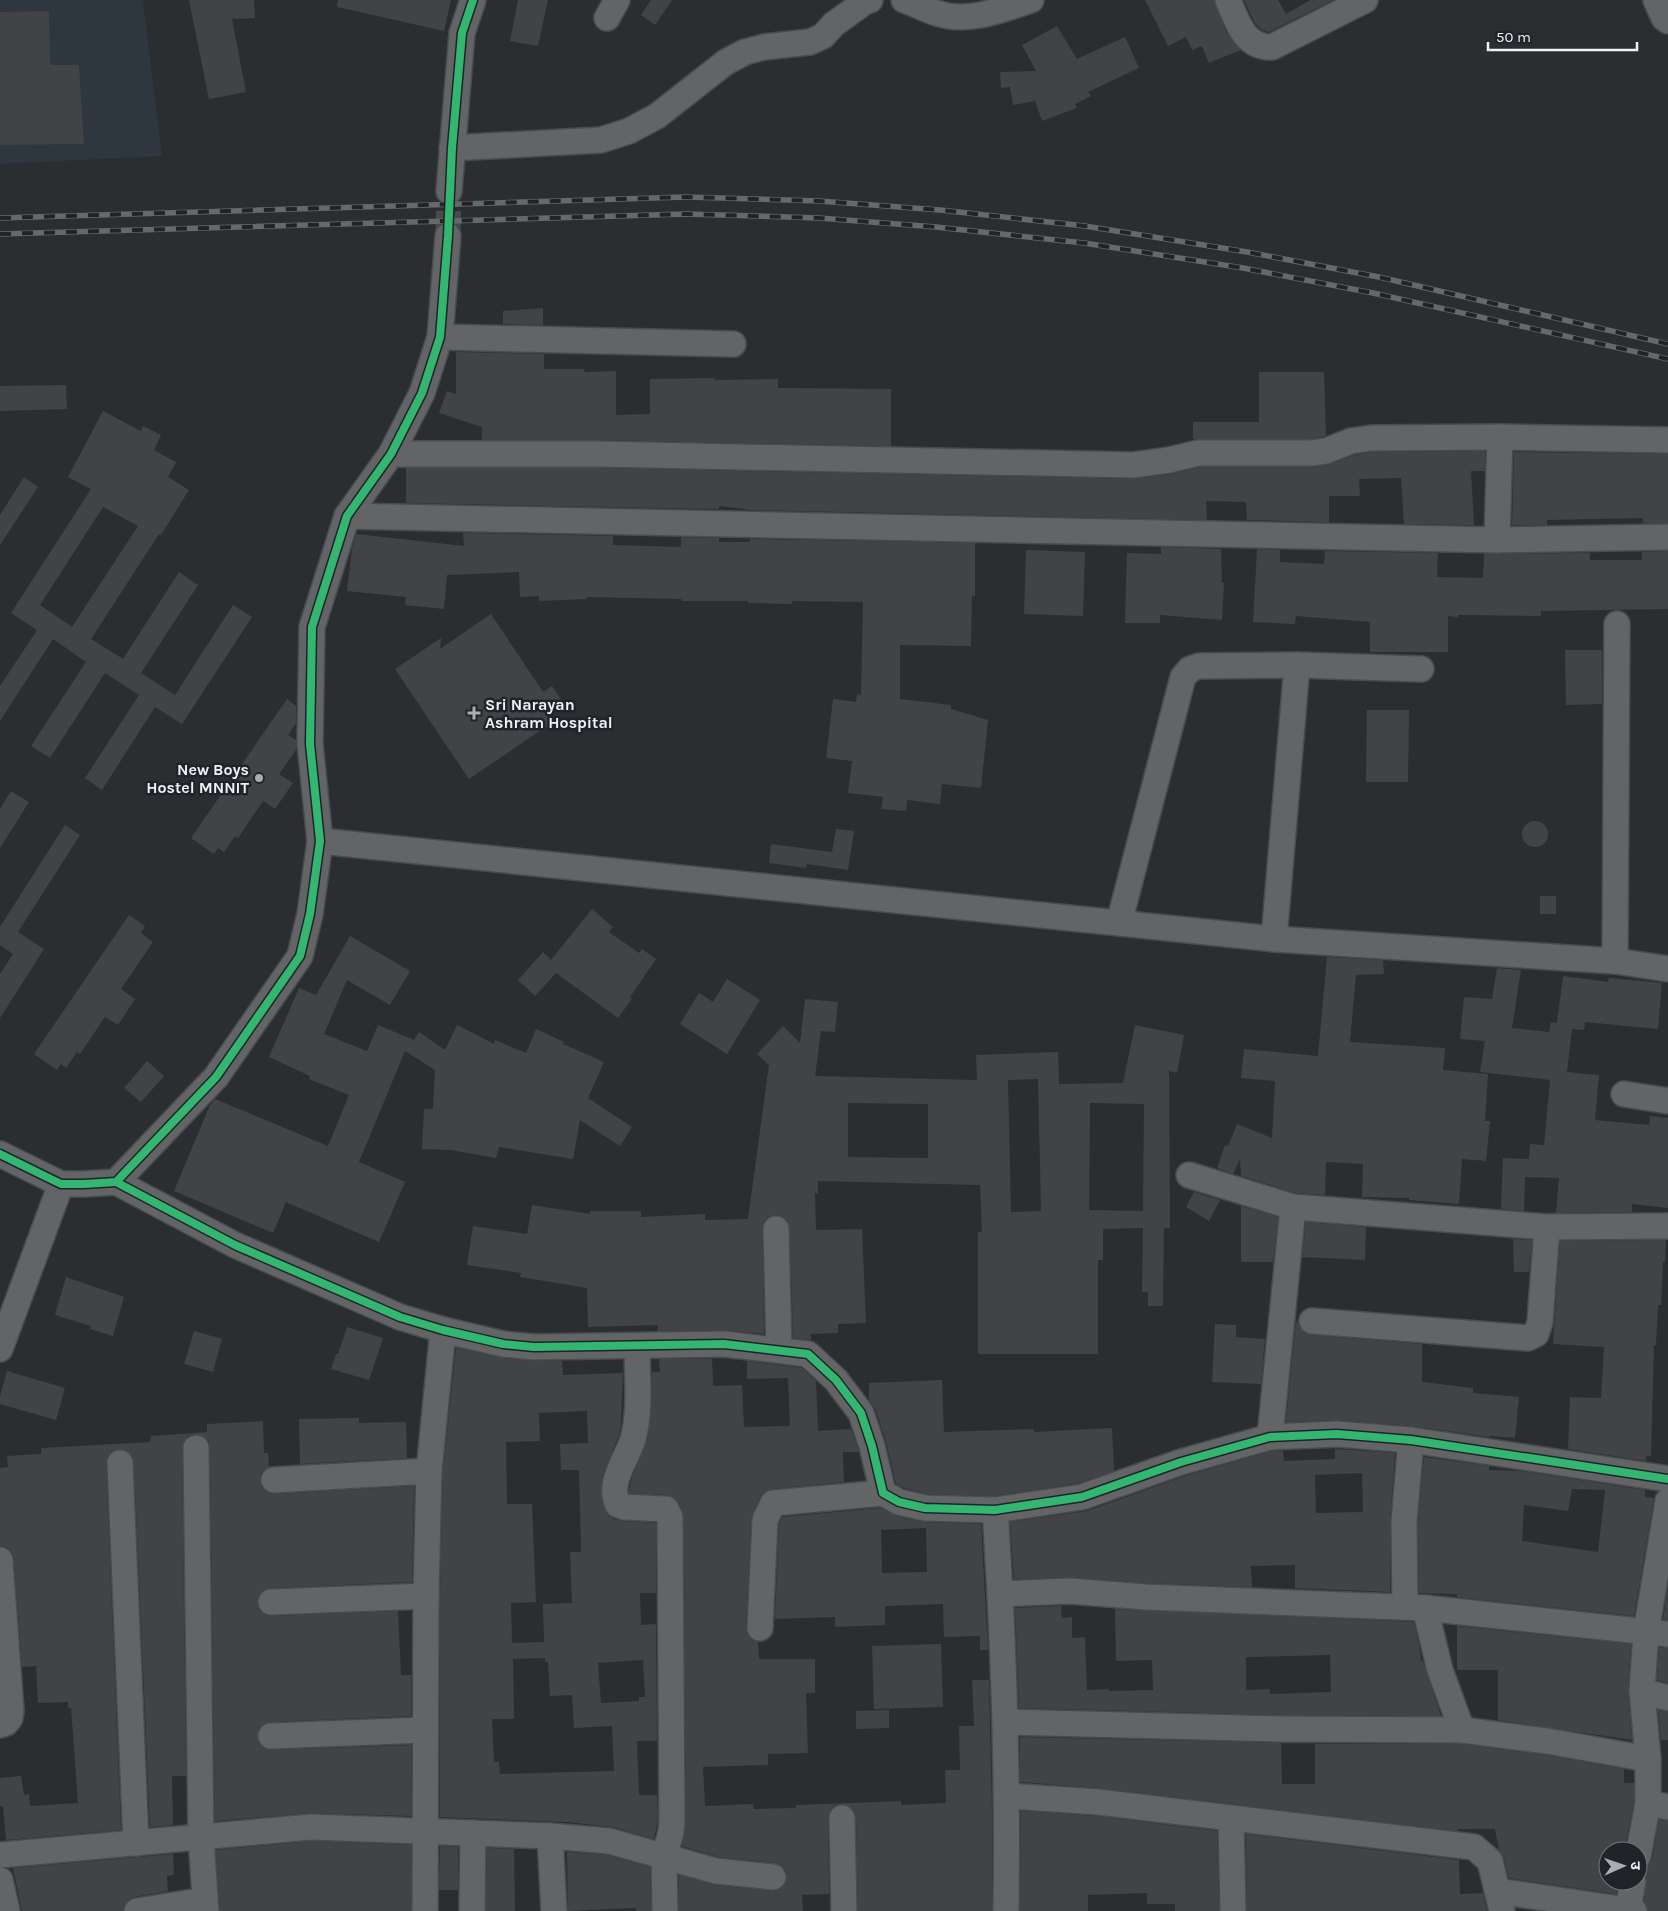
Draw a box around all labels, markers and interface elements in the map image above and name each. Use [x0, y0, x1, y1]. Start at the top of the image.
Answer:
scale bar [1488, 20, 1637, 52]
text: 50 m [1496, 28, 1531, 46]
place label: Sri Narayan Ashram Hospital [485, 695, 613, 732]
marker: Sri Narayan Ashram Hospital [467, 706, 481, 720]
place label: New Boys Hostel MNNIT [146, 760, 249, 797]
marker: New Boys Hostel MNNIT [253, 772, 265, 784]
north arrow [1598, 1841, 1648, 1891]
text: उ [1627, 1861, 1644, 1871]

